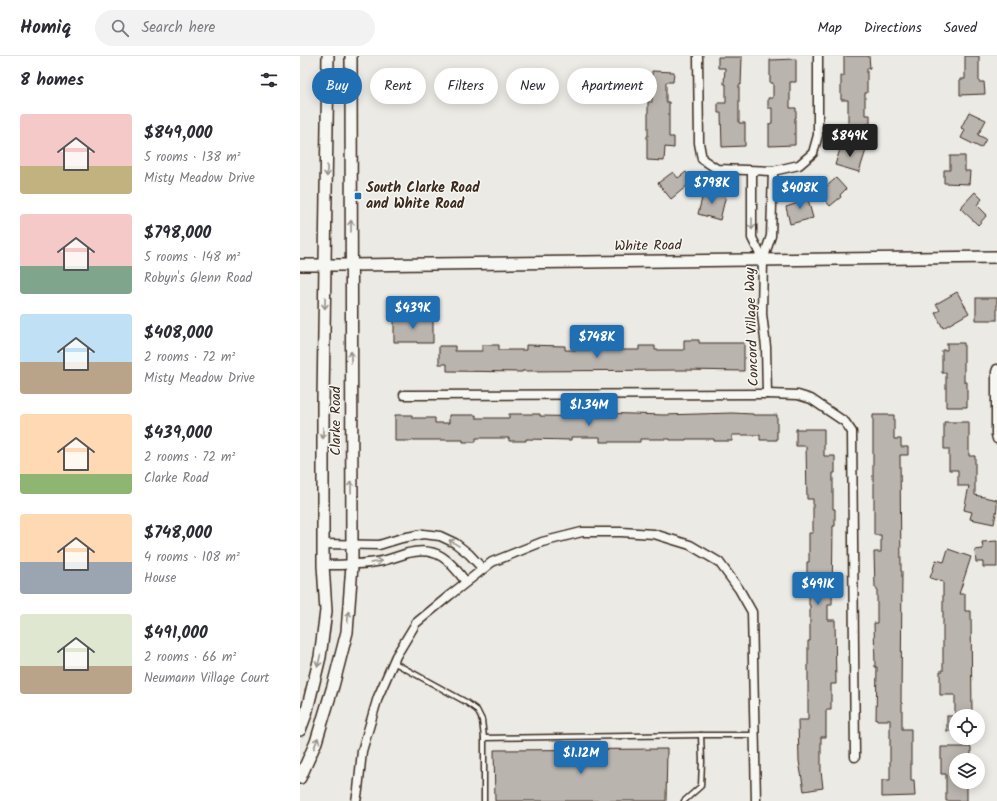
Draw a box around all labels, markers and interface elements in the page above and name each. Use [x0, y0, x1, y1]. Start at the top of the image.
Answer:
search box [95, 10, 375, 46]
text: Homiq [20, 13, 71, 43]
text: Search here [141, 16, 215, 40]
icon: search [109, 17, 131, 39]
text: Map [817, 17, 842, 39]
text: Directions [864, 17, 922, 39]
text: Saved [944, 17, 977, 39]
text: 8 homes [20, 67, 84, 94]
chip: Buy [312, 68, 362, 104]
chip: Rent [370, 68, 426, 104]
chip: Filters [434, 68, 498, 104]
chip: New [506, 68, 559, 104]
chip: Apartment [567, 68, 657, 104]
icon: filters [258, 69, 280, 91]
text: $849,000 [144, 120, 213, 147]
pin: $849K [822, 124, 878, 158]
text: $849K [832, 126, 868, 147]
icon: home [52, 130, 100, 178]
text: 5 rooms · 138 m² [144, 147, 241, 168]
one-way arrow [323, 164, 331, 177]
text: Misty Meadow Drive [144, 168, 255, 189]
pin: $798K [684, 171, 740, 205]
text: $798K [694, 173, 730, 194]
pin: $408K [772, 176, 828, 210]
place label: South Clarke Road and White Road [366, 177, 480, 215]
text: $408K [782, 178, 818, 199]
marker: South Clarke Road and White Road [353, 191, 363, 201]
one-way arrow [748, 217, 756, 230]
text: $798,000 [144, 220, 211, 247]
one-way arrow [347, 220, 355, 233]
icon: home [52, 230, 100, 278]
street label: White Road [614, 234, 683, 258]
text: 5 rooms · 148 m² [144, 247, 240, 268]
street label: Concord Village Way [739, 267, 765, 387]
text: Robyn's Glenn Road [144, 268, 252, 289]
one-way arrow [321, 296, 329, 309]
pin: $439K [385, 296, 441, 330]
text: $439K [395, 298, 431, 319]
text: $408,000 [144, 320, 213, 347]
pin: $748K [569, 325, 625, 359]
text: $748K [579, 327, 615, 348]
icon: home [52, 330, 100, 378]
text: 2 rooms · 72 m² [144, 347, 235, 368]
one-way arrow [347, 351, 355, 364]
text: Misty Meadow Drive [144, 368, 255, 389]
street label: Clarke Road [325, 385, 347, 456]
pin: $1.34M [556, 393, 622, 427]
text: $1.34M [570, 395, 608, 416]
text: $439,000 [144, 420, 212, 447]
one-way arrow [319, 426, 327, 439]
icon: home [52, 430, 100, 478]
text: 2 rooms · 72 m² [144, 447, 235, 468]
text: Clarke Road [144, 468, 209, 489]
one-way arrow [347, 481, 355, 494]
text: $748,000 [144, 520, 212, 547]
icon: home [52, 530, 100, 578]
one-way arrow [448, 539, 460, 547]
text: 4 rooms · 108 m² [144, 547, 240, 568]
one-way arrow [369, 558, 382, 566]
text: House [144, 568, 176, 589]
pin: $491K [790, 572, 846, 606]
text: $491K [801, 574, 835, 595]
one-way arrow [344, 611, 351, 624]
text: $491,000 [144, 620, 208, 647]
icon: home [52, 630, 100, 678]
text: 2 rooms · 66 m² [144, 647, 236, 668]
one-way arrow [314, 654, 322, 667]
text: Neumann Village Court [144, 668, 269, 689]
map controls [949, 709, 985, 789]
button: locate [949, 709, 985, 745]
one-way arrow [312, 737, 320, 749]
pin: $1.12M [548, 741, 614, 775]
text: $1.12M [563, 743, 599, 764]
button: layers [949, 753, 985, 789]

